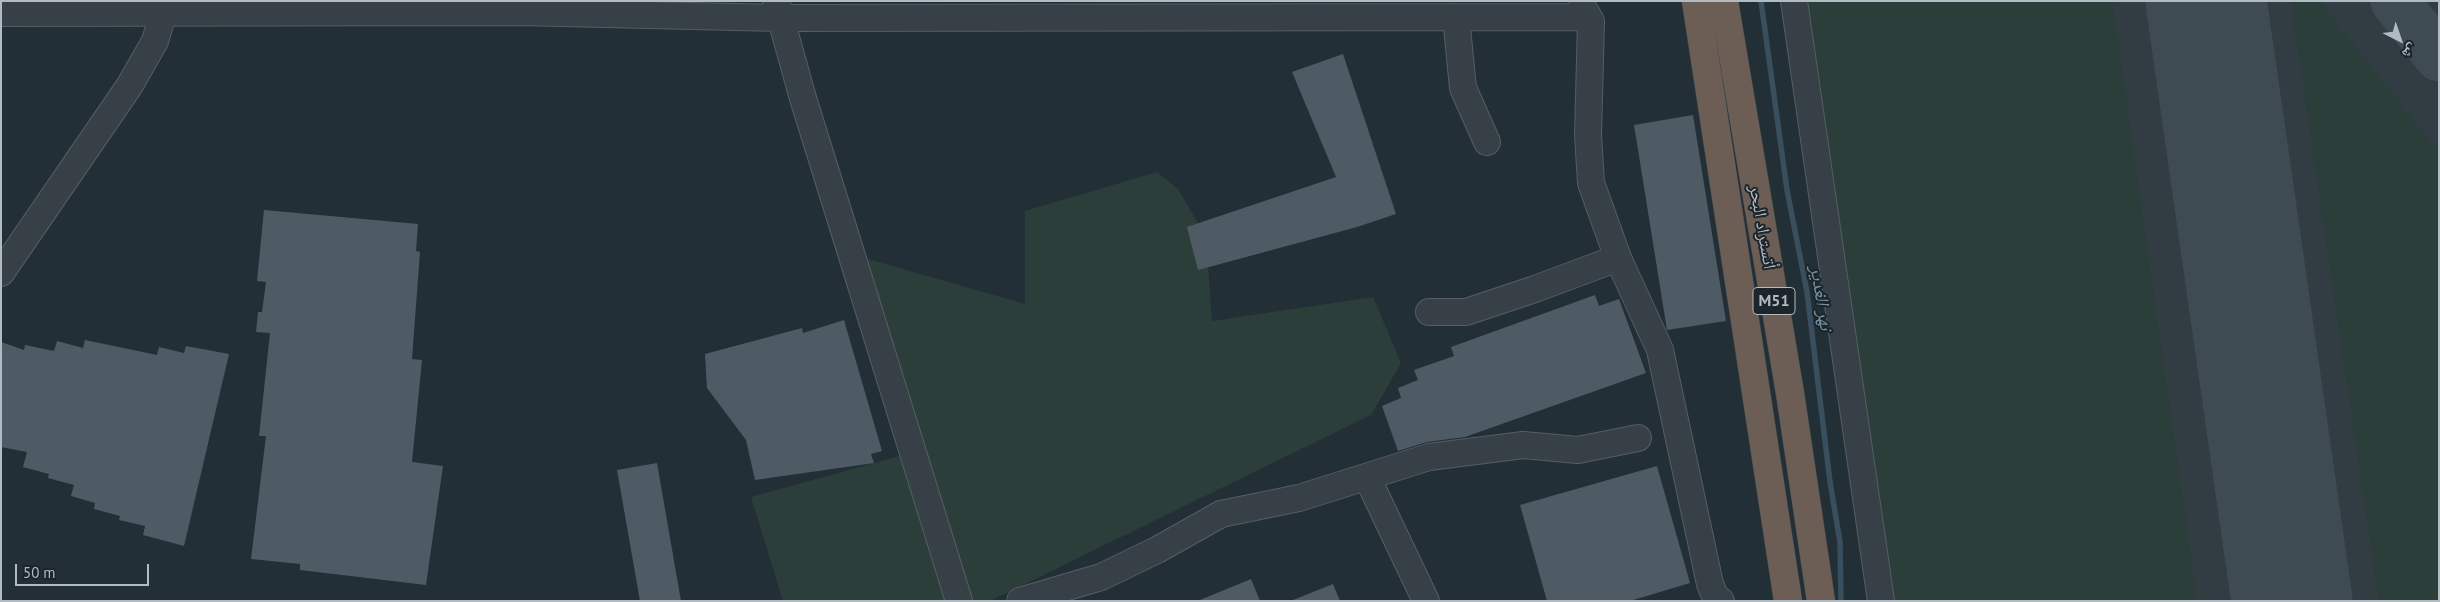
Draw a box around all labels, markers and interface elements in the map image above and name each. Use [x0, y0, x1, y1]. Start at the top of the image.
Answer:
north arrow [2375, 15, 2425, 65]
text: ش [2398, 40, 2421, 63]
street label: أتستراد البحر [1744, 183, 1780, 271]
water label: نهر الغدير [1805, 264, 1837, 332]
road number: M51 [1753, 288, 1795, 314]
scale bar [18, 554, 151, 586]
text: 50 m [23, 563, 56, 582]

